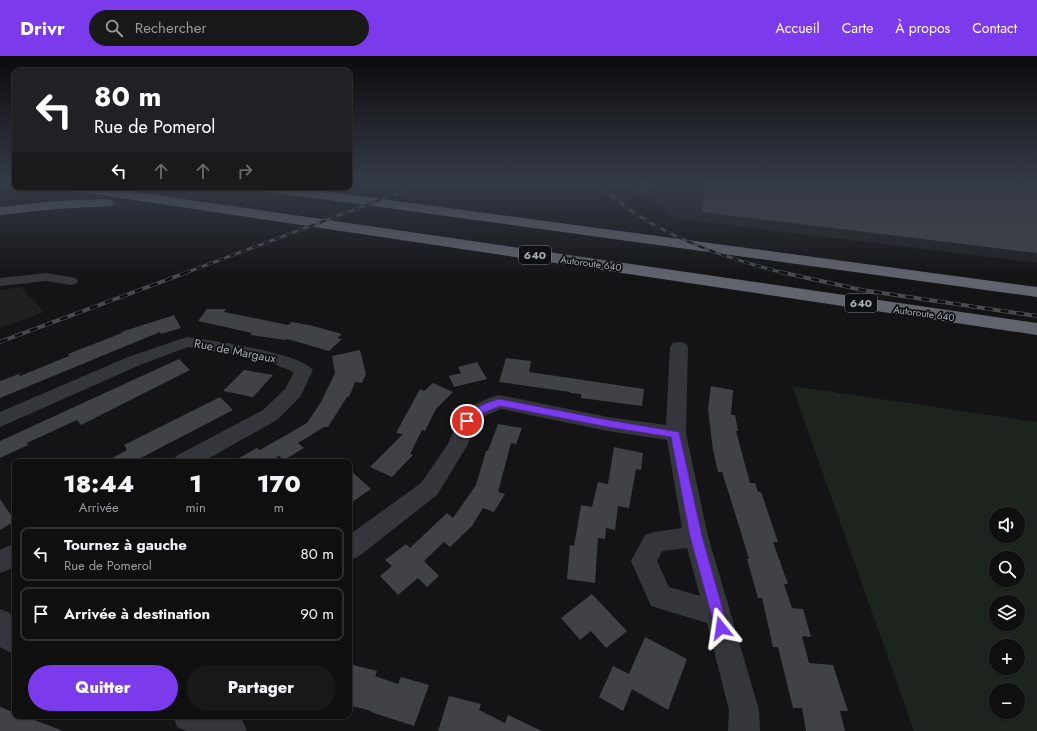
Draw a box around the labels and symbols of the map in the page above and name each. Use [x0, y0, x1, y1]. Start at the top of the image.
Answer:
road number: 640 [519, 246, 551, 264]
street label: Autoroute 640 [559, 252, 622, 275]
road number: 640 [845, 294, 877, 312]
street label: Autoroute 640 [892, 302, 955, 325]
street label: Rue de Margaux [193, 334, 278, 368]
pin [450, 404, 484, 438]
position arrow [700, 607, 742, 649]

